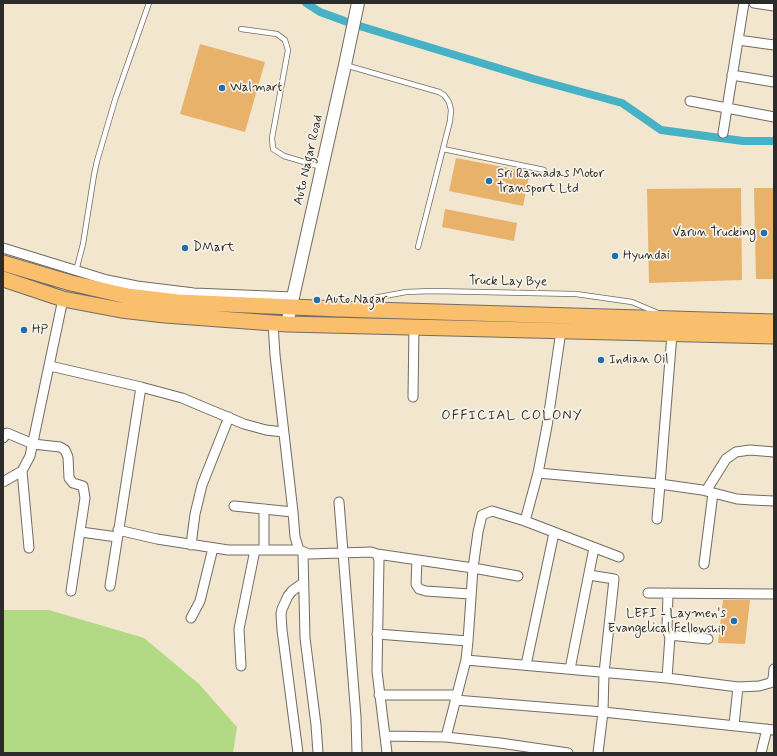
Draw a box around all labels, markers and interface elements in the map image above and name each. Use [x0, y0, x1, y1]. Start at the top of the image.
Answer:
place label: Walmart [230, 80, 282, 96]
marker: Walmart [217, 83, 227, 93]
street label: Auto Nagar Road [291, 113, 327, 207]
place label: Sri Ramadas Motor Transport Ltd [497, 166, 604, 197]
marker: Sri Ramadas Motor Transport Ltd [484, 176, 494, 186]
place label: Varun Trucking [672, 225, 756, 241]
marker: Varun Trucking [759, 228, 769, 238]
place label: DMart [193, 240, 234, 256]
marker: DMart [180, 243, 190, 253]
place label: Hyundai [623, 248, 670, 264]
marker: Hyundai [610, 251, 620, 261]
street label: Truck Lay Bye [469, 274, 547, 290]
place label: Auto Nagar [325, 292, 387, 308]
marker: Auto Nagar [312, 295, 322, 305]
place label: HP [32, 322, 48, 338]
marker: HP [19, 325, 29, 335]
place label: Indian Oil [609, 352, 668, 368]
marker: Indian Oil [596, 355, 606, 365]
district label: OFFICIAL COLONY [444, 408, 580, 424]
place label: LEFI - Laymen's Evangelical Fellowship [608, 606, 726, 637]
marker: LEFI - Laymen's Evangelical Fellowship [729, 616, 739, 626]

